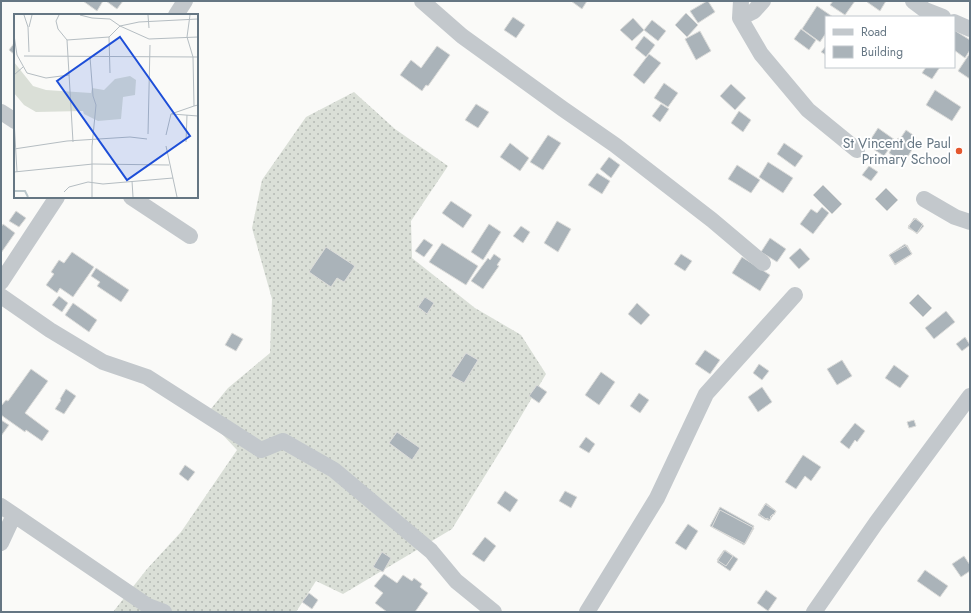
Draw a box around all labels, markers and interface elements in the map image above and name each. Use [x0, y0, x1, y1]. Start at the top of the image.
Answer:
inset map [14, 14, 198, 198]
legend [825, 16, 955, 68]
text: Road [861, 23, 887, 41]
text: Building [861, 43, 903, 61]
place label: St Vincent de Paul Primary School [843, 133, 951, 169]
marker: St Vincent de Paul Primary School [954, 146, 964, 156]

